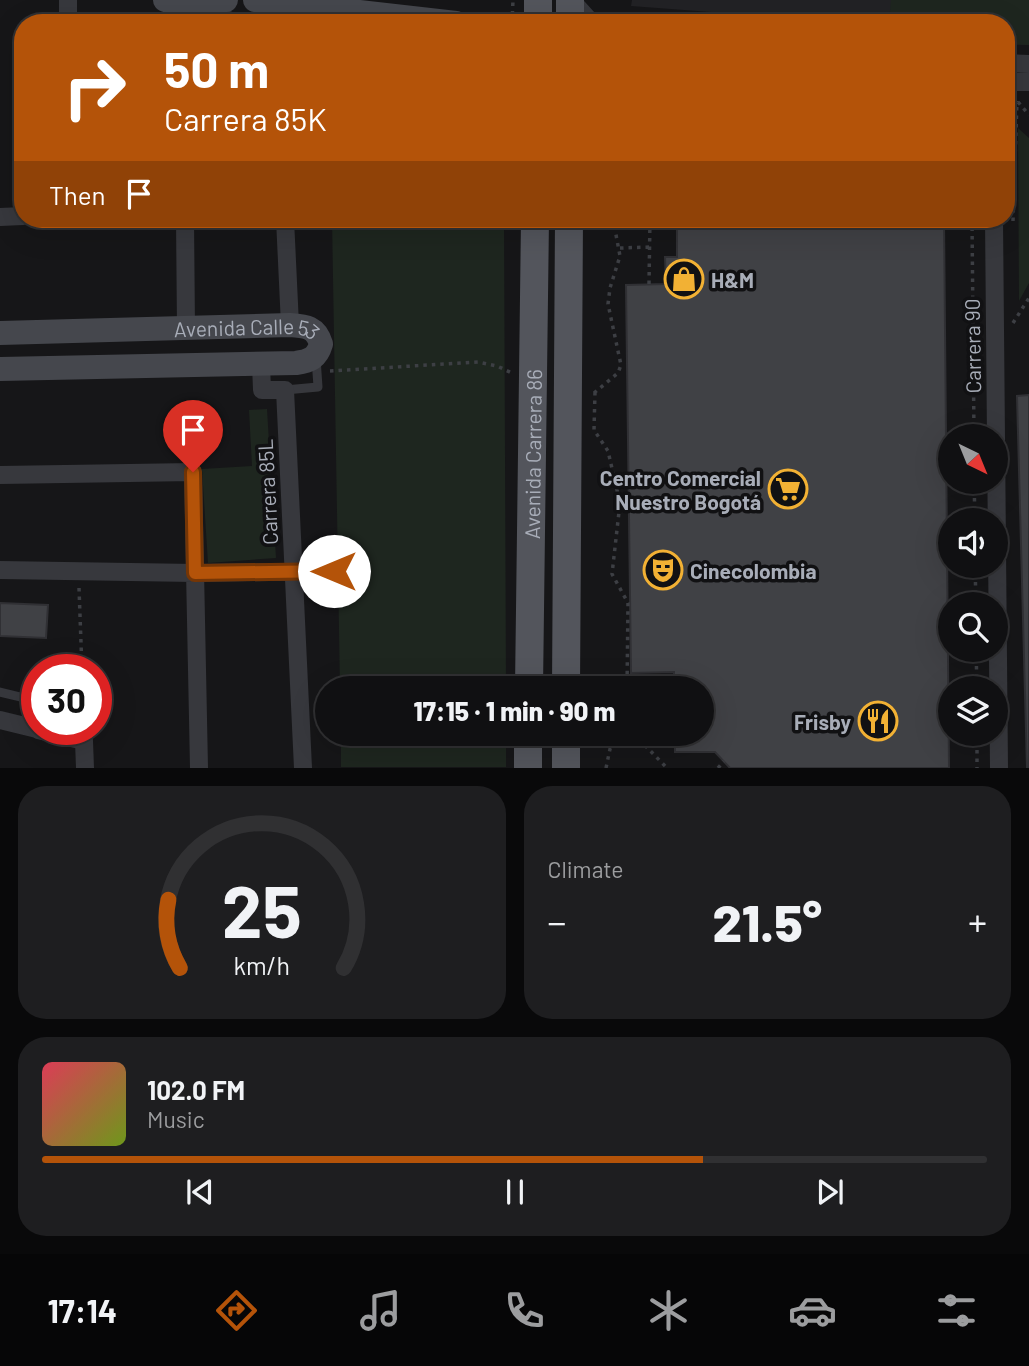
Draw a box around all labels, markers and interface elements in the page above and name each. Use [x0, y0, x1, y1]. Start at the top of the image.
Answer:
text: 50 m [164, 39, 269, 98]
icon: right [49, 42, 140, 133]
text: Carrera 85K [164, 99, 327, 137]
icon: arrive [120, 175, 158, 213]
text: Then [49, 179, 106, 210]
shop icon: H&M [663, 258, 705, 300]
place label: H&M [711, 267, 754, 292]
street label: Carrera 90 [959, 298, 985, 394]
street label: Avenida Calle 53 [174, 312, 326, 344]
street label: Avenida Carrera 86 [518, 369, 546, 539]
pin [163, 400, 223, 472]
icon: arrive [174, 411, 212, 449]
north arrow [938, 424, 1008, 494]
map controls [938, 424, 1008, 746]
street label: Carrera 85L [252, 438, 282, 546]
place label: Centro Comercial Nuestro Bogotá [600, 465, 761, 514]
supermarket icon: Centro Comercial Nuestro Bogotá [767, 468, 809, 510]
button: sound [938, 508, 1008, 578]
position arrow [297, 534, 371, 608]
theatre icon: Cinecolombia [642, 549, 684, 591]
place label: Cinecolombia [690, 558, 817, 583]
button: search [938, 592, 1008, 662]
speed limit sign: 30 [21, 654, 112, 745]
button: layers [938, 676, 1008, 746]
text: 17:15 · 1 min · 90 m [414, 695, 615, 726]
restaurant icon: Frisby [857, 700, 899, 742]
place label: Frisby [794, 709, 851, 734]
text: Climate [548, 855, 624, 883]
text: 25 [222, 866, 302, 954]
text: 21.5° [712, 890, 822, 952]
text: − [548, 898, 567, 944]
text: + [968, 898, 987, 944]
text: km/h [233, 950, 290, 980]
text: 102.0 FM [147, 1074, 245, 1105]
text: Music [147, 1105, 205, 1133]
icon: previous [181, 1173, 219, 1211]
icon: pause [496, 1173, 534, 1211]
icon: next [811, 1173, 849, 1211]
icon: directions [212, 1286, 261, 1335]
icon: music [356, 1286, 405, 1335]
icon: phone [500, 1286, 549, 1335]
icon: climate [644, 1286, 693, 1335]
icon: car [788, 1286, 837, 1335]
icon: filters [932, 1286, 981, 1335]
text: 17:14 [48, 1291, 117, 1329]

